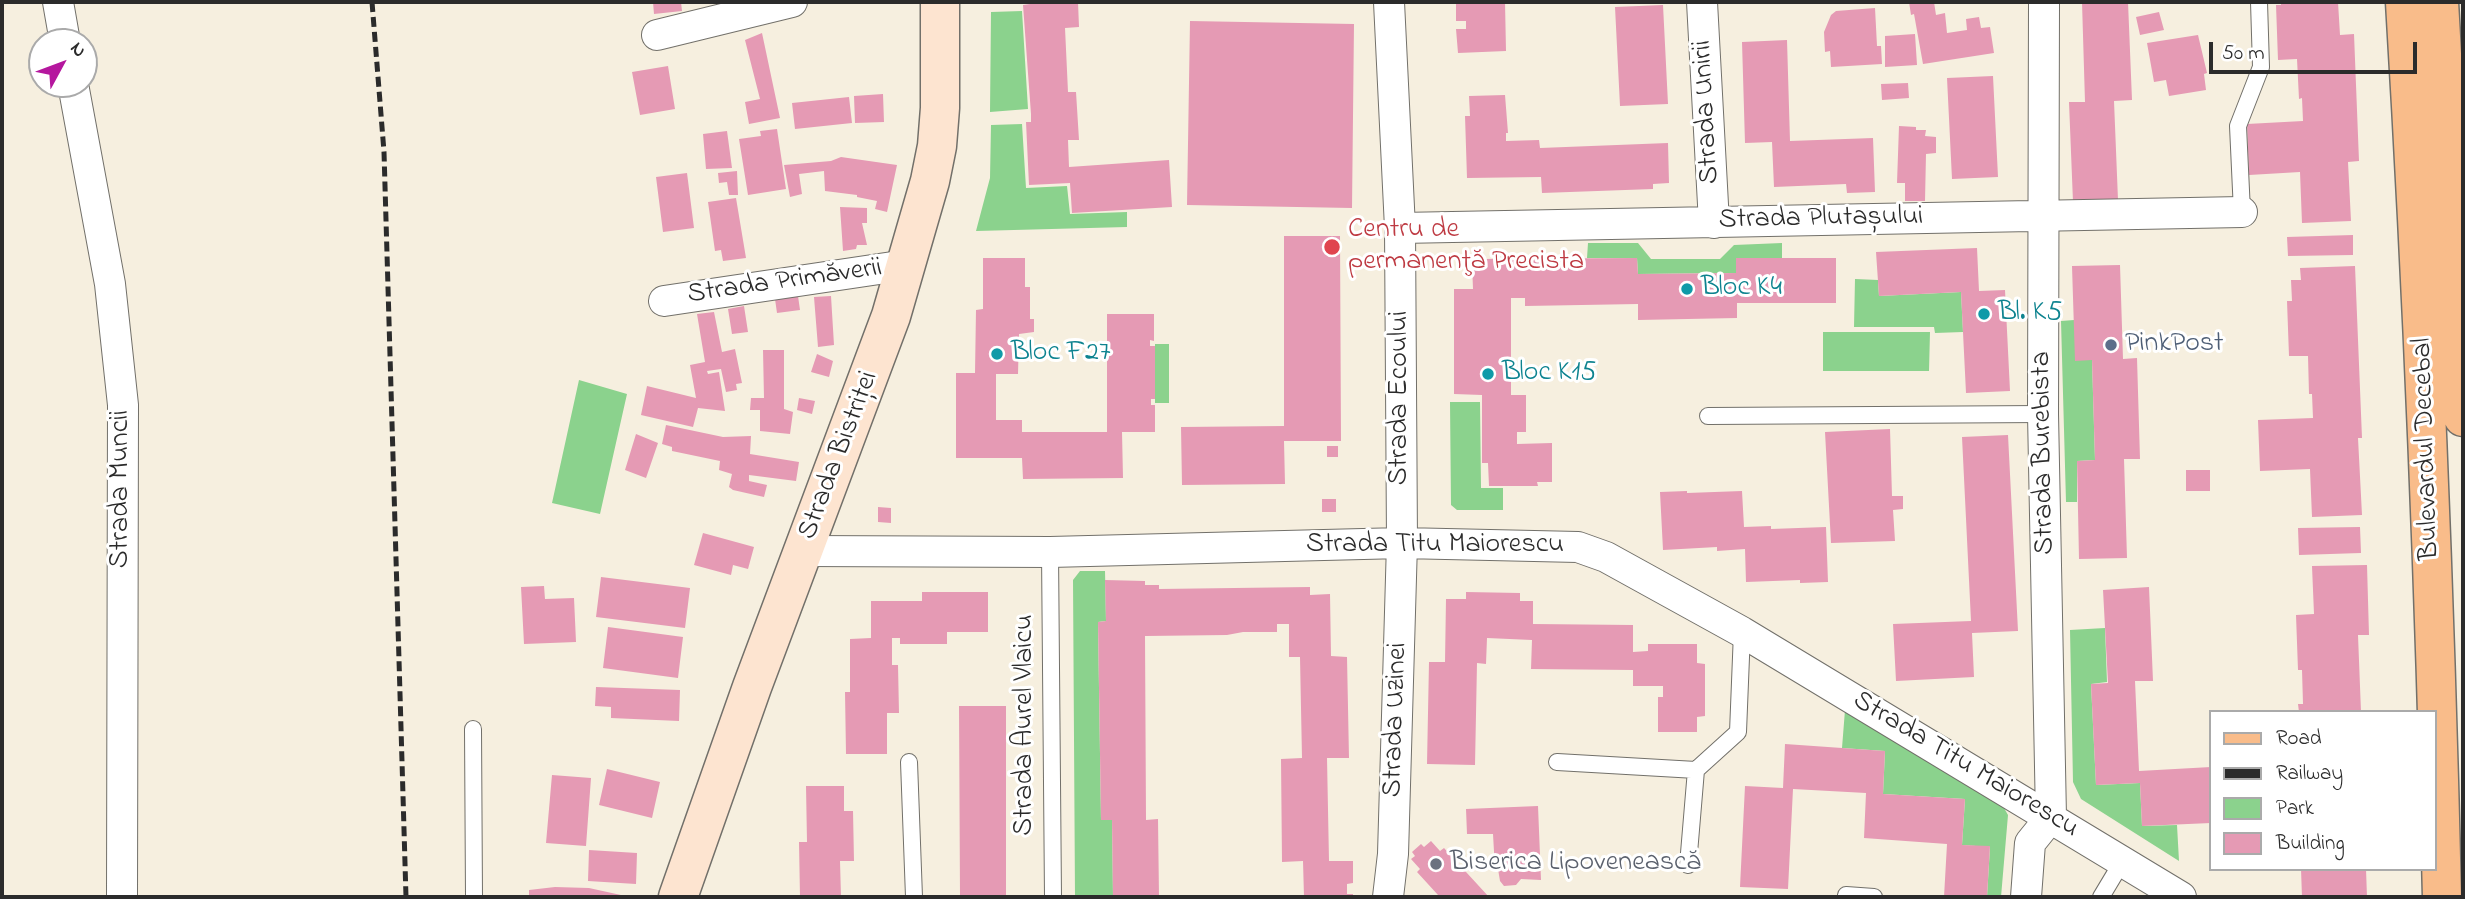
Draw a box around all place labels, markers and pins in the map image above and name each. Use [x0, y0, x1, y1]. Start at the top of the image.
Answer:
place label: Centru de permanenţă Precista [1348, 214, 1584, 280]
marker: Centru de permanenţă Precista [1322, 237, 1342, 257]
place label: Bloc K4 [1701, 272, 1782, 306]
marker: Bloc K4 [1679, 281, 1695, 297]
place label: Bl. K5 [1998, 297, 2062, 331]
marker: Bl. K5 [1976, 306, 1992, 322]
place label: PinkPost [2125, 328, 2223, 362]
place label: Bloc F27 [1011, 337, 1110, 371]
marker: PinkPost [2103, 337, 2119, 353]
marker: Bloc F27 [989, 346, 1005, 362]
place label: Bloc K15 [1502, 357, 1596, 391]
marker: Bloc K15 [1480, 366, 1496, 382]
place label: Biserica Lipovenească [1450, 847, 1701, 881]
marker: Biserica Lipovenească [1428, 856, 1444, 872]

